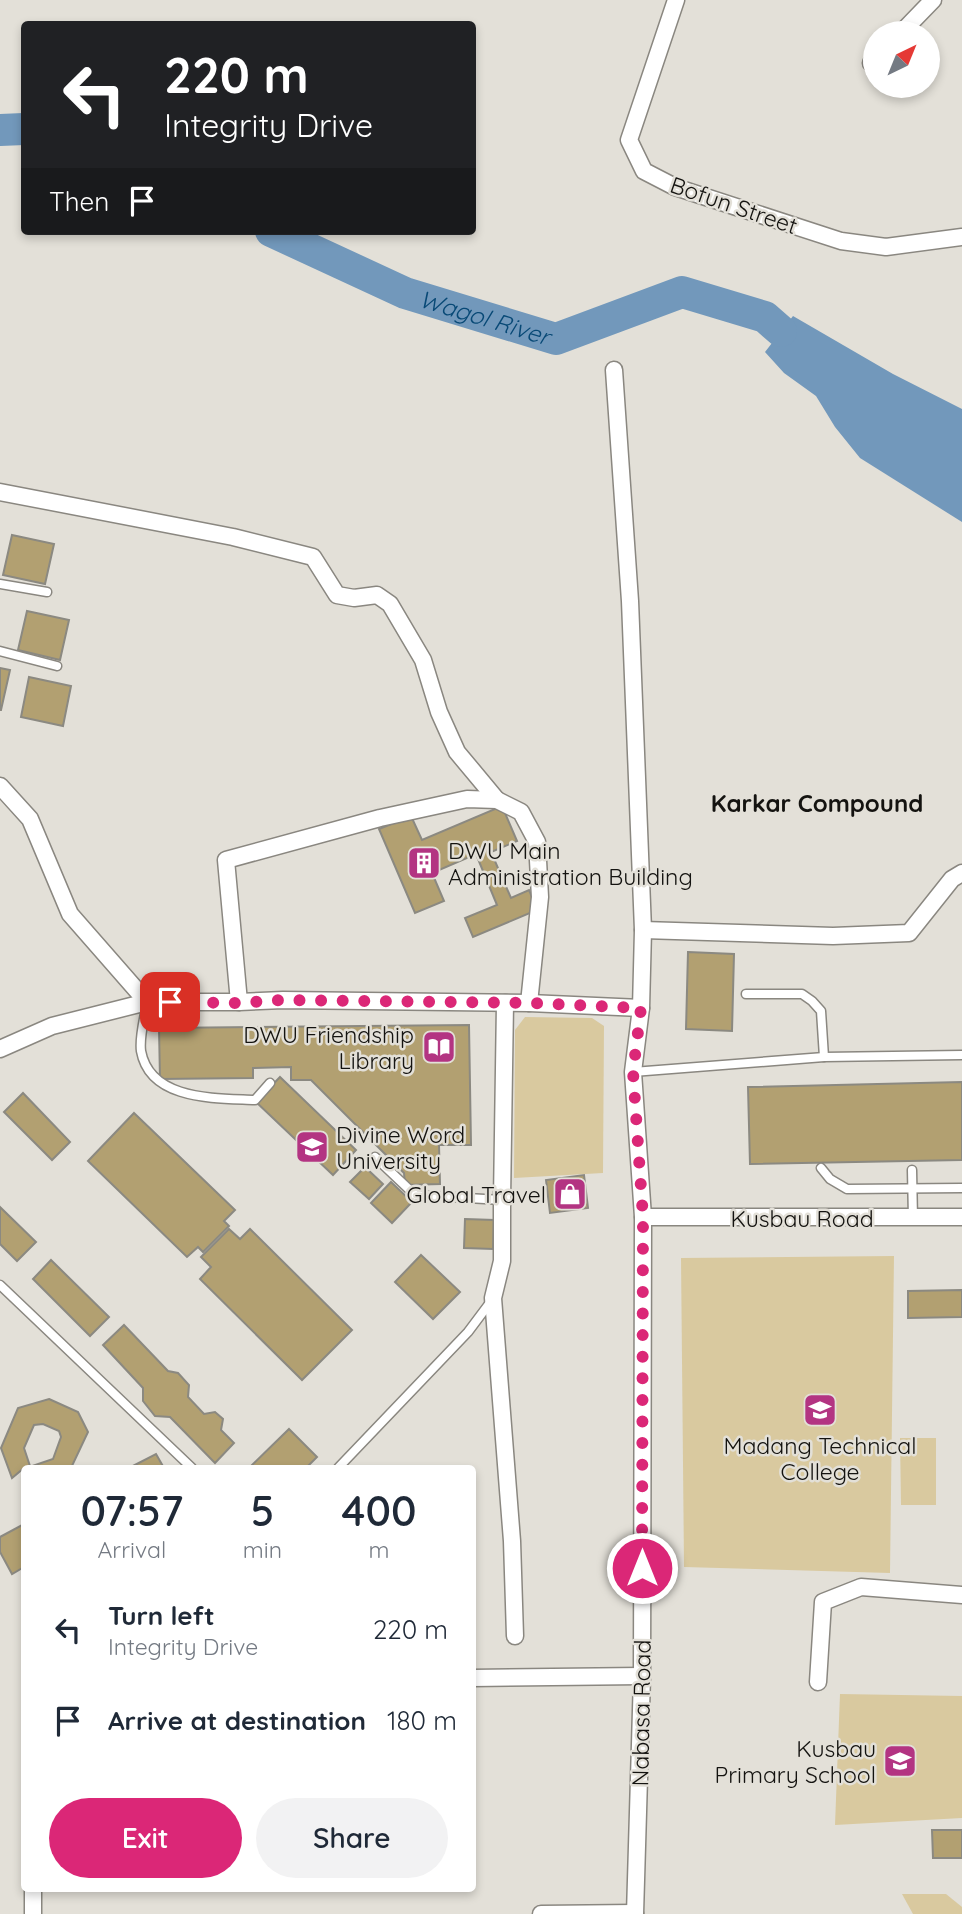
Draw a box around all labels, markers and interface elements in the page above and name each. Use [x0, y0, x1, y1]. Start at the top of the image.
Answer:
north arrow [863, 21, 940, 98]
map controls [863, 21, 940, 98]
text: 220 m [164, 44, 309, 105]
icon: left [49, 49, 140, 140]
text: Integrity Drive [164, 105, 373, 145]
street label: Bofun Street [667, 170, 802, 240]
icon: arrive [123, 182, 161, 220]
text: Then [49, 185, 109, 218]
water label: Wagol River [416, 283, 556, 352]
district label: Karkar Compound [711, 788, 923, 818]
place label: DWU Main Administration Building [448, 836, 693, 891]
building icon: DWU Main Administration Building [405, 844, 443, 882]
pin [140, 972, 200, 1032]
icon: arrive [151, 983, 189, 1021]
place label: DWU Friendship Library [243, 1020, 414, 1075]
library icon: DWU Friendship Library [420, 1028, 458, 1066]
place label: Divine Word University [336, 1120, 465, 1175]
school or university icon: Divine Word University [293, 1128, 331, 1166]
shop icon: Global Travel [551, 1175, 589, 1213]
place label: Global Travel [407, 1180, 546, 1209]
street label: Kusbau Road [730, 1204, 874, 1233]
school or university icon: Madang Technical College [801, 1391, 839, 1429]
place label: Madang Technical College [723, 1431, 917, 1486]
text: 07:57 [81, 1484, 183, 1537]
text: 5 [251, 1484, 274, 1537]
text: 400 [342, 1484, 416, 1537]
position arrow [605, 1531, 679, 1605]
text: Arrival [97, 1535, 166, 1564]
text: min [243, 1535, 282, 1564]
text: m [369, 1535, 389, 1564]
text: Turn left [108, 1599, 215, 1632]
icon: left [49, 1611, 87, 1649]
text: 220 m [373, 1613, 448, 1646]
text: Integrity Drive [108, 1632, 258, 1661]
street label: Nabasa Road [625, 1639, 657, 1787]
icon: arrive [49, 1702, 87, 1740]
text: Arrive at destination [108, 1704, 366, 1737]
text: 180 m [387, 1704, 457, 1737]
place label: Kusbau Primary School [714, 1734, 876, 1789]
school or university icon: Kusbau Primary School [881, 1742, 919, 1780]
button: Exit [49, 1798, 242, 1878]
button: Share [256, 1798, 448, 1878]

